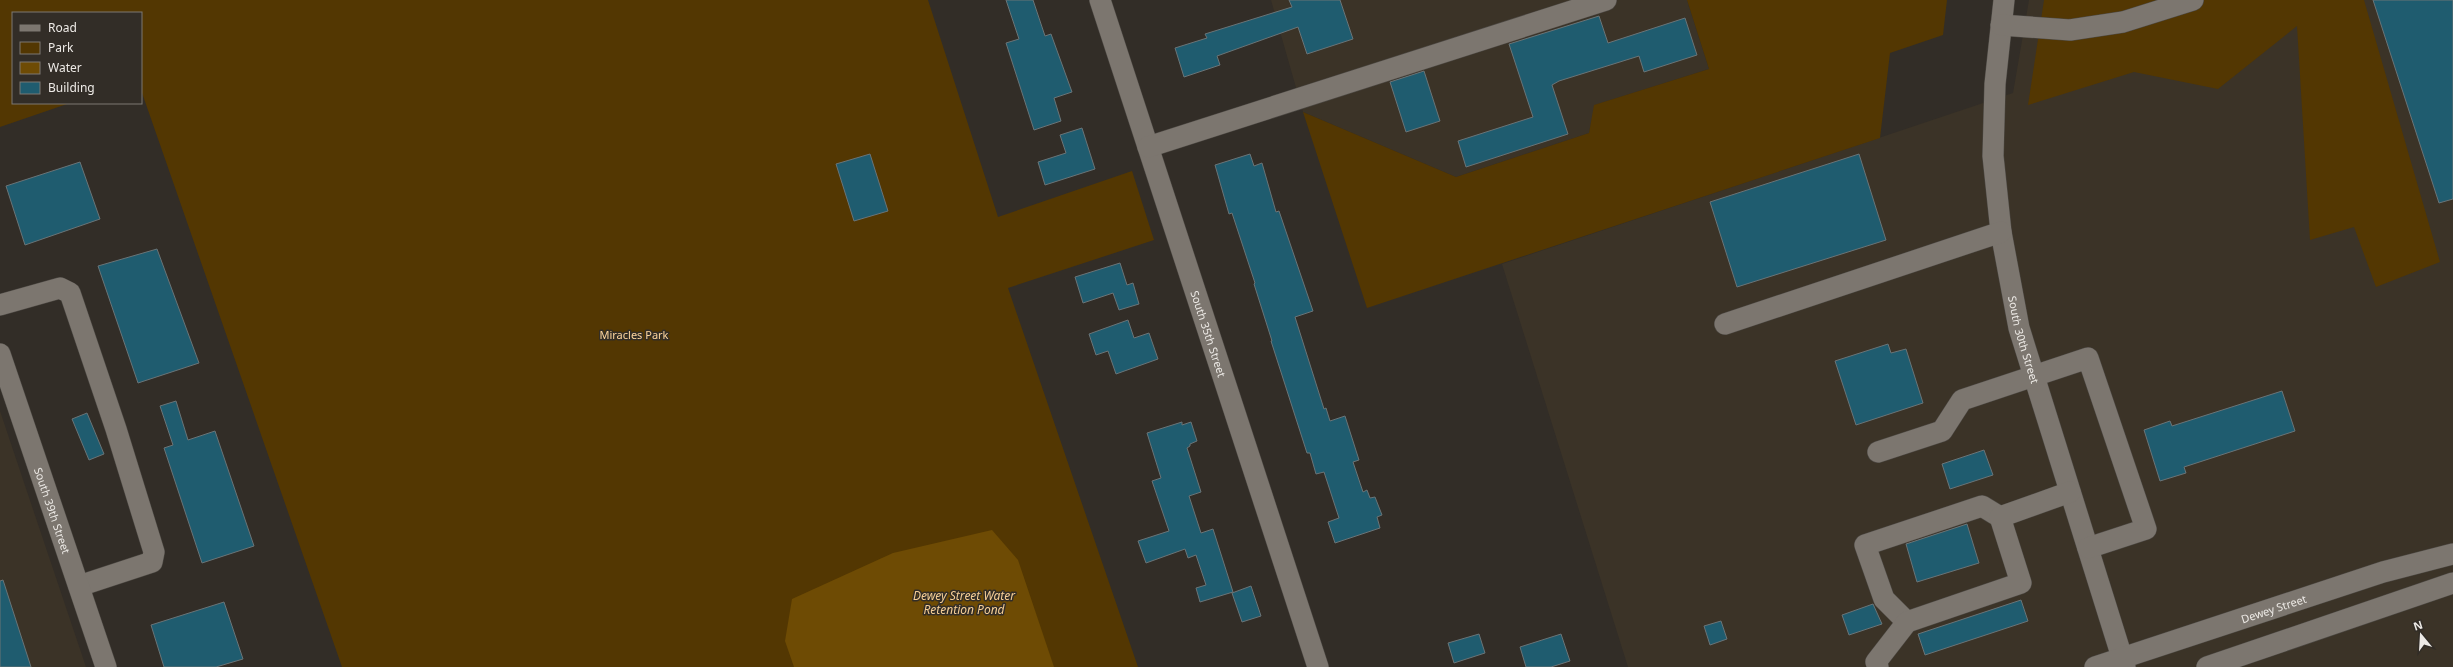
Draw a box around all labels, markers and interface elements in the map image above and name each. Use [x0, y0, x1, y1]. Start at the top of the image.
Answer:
legend [12, 12, 142, 104]
text: Road [48, 19, 77, 36]
text: Park [48, 39, 74, 56]
text: Water [48, 59, 82, 76]
text: Building [48, 79, 95, 96]
street label: South 35th Street [1188, 288, 1230, 379]
street label: South 30th Street [2006, 294, 2043, 385]
park label: Miracles Park [599, 327, 669, 342]
street label: South 39th Street [31, 465, 75, 555]
water label: Dewey Street Water Retention Pond [913, 587, 1016, 618]
street label: Dewey Street [2239, 590, 2308, 626]
north arrow [2401, 615, 2441, 655]
text: N [2411, 616, 2424, 634]

